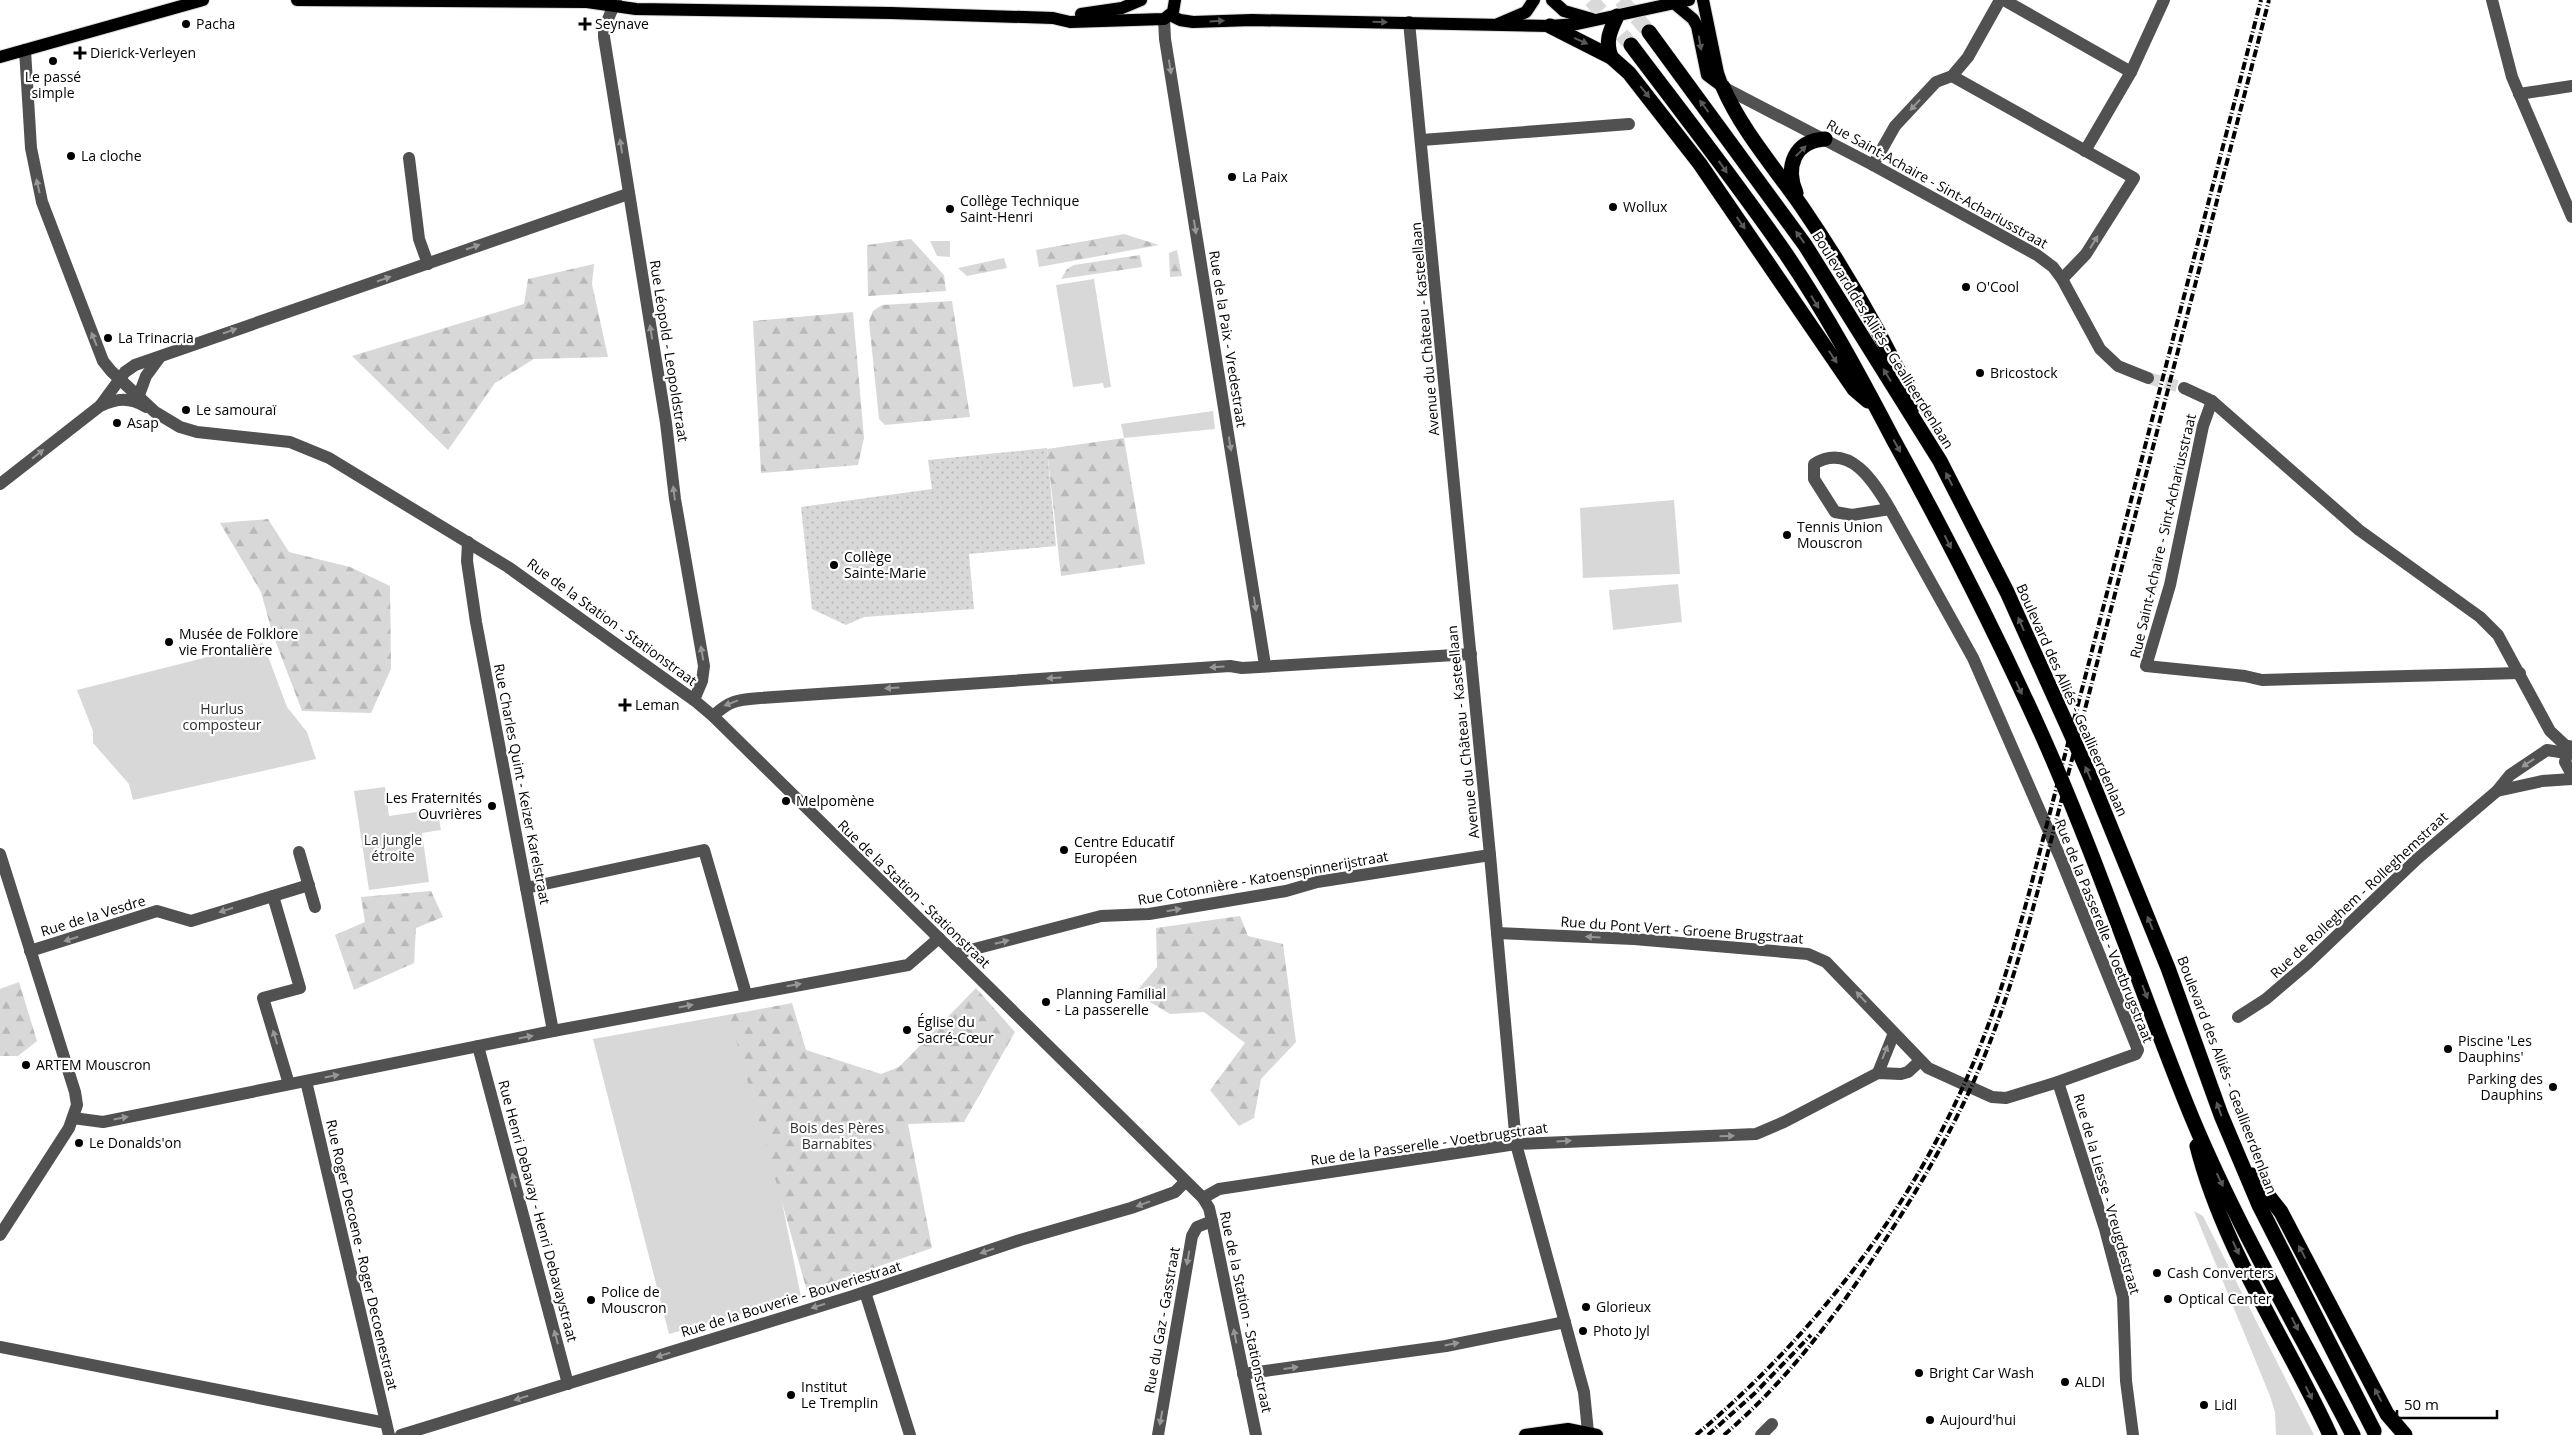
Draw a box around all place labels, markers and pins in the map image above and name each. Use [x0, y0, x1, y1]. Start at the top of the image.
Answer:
place label: Pacha [196, 14, 235, 33]
place label: Seynave [595, 14, 649, 33]
marker: Pacha [180, 18, 192, 30]
marker: Seynave [579, 18, 591, 30]
place label: Dierick-Verleyen [90, 43, 196, 62]
marker: Dierick-Verleyen [74, 47, 86, 59]
marker: Le passé simple [47, 55, 59, 67]
place label: Le passé simple [25, 67, 81, 102]
place label: La cloche [81, 146, 142, 165]
marker: La cloche [65, 150, 77, 162]
place label: La Paix [1242, 167, 1288, 186]
marker: La Paix [1226, 171, 1238, 183]
place label: Collège Technique Saint-Henri [960, 191, 1079, 226]
place label: Wollux [1623, 197, 1668, 216]
marker: Wollux [1607, 201, 1619, 213]
marker: Collège Technique Saint-Henri [944, 203, 956, 215]
place label: O'Cool [1976, 277, 2019, 296]
marker: O'Cool [1960, 281, 1972, 293]
place label: La Trinacria [118, 328, 194, 347]
marker: La Trinacria [102, 332, 114, 344]
place label: Bricostock [1990, 363, 2058, 382]
marker: Bricostock [1974, 367, 1986, 379]
place label: Le samouraï [196, 400, 277, 419]
marker: Le samouraï [180, 404, 192, 416]
place label: Asap [127, 413, 159, 432]
marker: Asap [111, 417, 123, 429]
place label: Tennis Union Mouscron [1797, 517, 1883, 552]
marker: Tennis Union Mouscron [1781, 529, 1793, 541]
place label: Collège Sainte-Marie [844, 547, 927, 582]
marker: Collège Sainte-Marie [828, 559, 840, 571]
place label: Musée de Folklore vie Frontalière [179, 624, 298, 659]
marker: Musée de Folklore vie Frontalière [163, 636, 175, 648]
place label: Leman [635, 695, 680, 714]
marker: Leman [619, 699, 631, 711]
place label: Les Fraternités Ouvrières [386, 788, 482, 823]
place label: Melpomène [796, 791, 874, 810]
marker: Melpomène [780, 795, 792, 807]
marker: Les Fraternités Ouvrières [486, 800, 498, 812]
place label: Centre Educatif Européen [1074, 832, 1175, 867]
marker: Centre Educatif Européen [1058, 844, 1070, 856]
place label: Planning Familial - La passerelle [1056, 984, 1166, 1019]
marker: Planning Familial - La passerelle [1040, 996, 1052, 1008]
place label: Église du Sacré-Cœur [917, 1012, 994, 1047]
marker: Église du Sacré-Cœur [901, 1024, 913, 1036]
place label: Piscine 'Les Dauphins' [2458, 1031, 2532, 1066]
marker: Piscine 'Les Dauphins' [2442, 1043, 2454, 1055]
place label: ARTEM Mouscron [36, 1055, 151, 1074]
marker: ARTEM Mouscron [20, 1059, 32, 1071]
place label: Parking des Dauphins [2467, 1069, 2543, 1104]
marker: Parking des Dauphins [2547, 1081, 2559, 1093]
place label: Le Donalds'on [89, 1133, 182, 1152]
marker: Le Donalds'on [73, 1137, 85, 1149]
place label: Cash Converters [2167, 1263, 2274, 1282]
marker: Cash Converters [2151, 1267, 2163, 1279]
place label: Police de Mouscron [601, 1282, 667, 1317]
place label: Optical Center [2178, 1289, 2272, 1308]
marker: Optical Center [2162, 1293, 2174, 1305]
marker: Police de Mouscron [585, 1294, 597, 1306]
place label: Glorieux [1596, 1297, 1652, 1316]
marker: Glorieux [1580, 1301, 1592, 1313]
place label: Photo Jyl [1593, 1321, 1650, 1340]
marker: Photo Jyl [1577, 1325, 1589, 1337]
place label: Bright Car Wash [1929, 1363, 2034, 1382]
marker: Bright Car Wash [1913, 1367, 1925, 1379]
place label: ALDI [2075, 1372, 2105, 1391]
marker: ALDI [2059, 1376, 2071, 1388]
place label: Institut Le Tremplin [801, 1377, 878, 1412]
marker: Institut Le Tremplin [785, 1389, 797, 1401]
place label: Lidl [2214, 1395, 2237, 1414]
marker: Lidl [2198, 1399, 2210, 1411]
place label: Aujourd'hui [1940, 1410, 2016, 1429]
marker: Aujourd'hui [1924, 1414, 1936, 1426]

